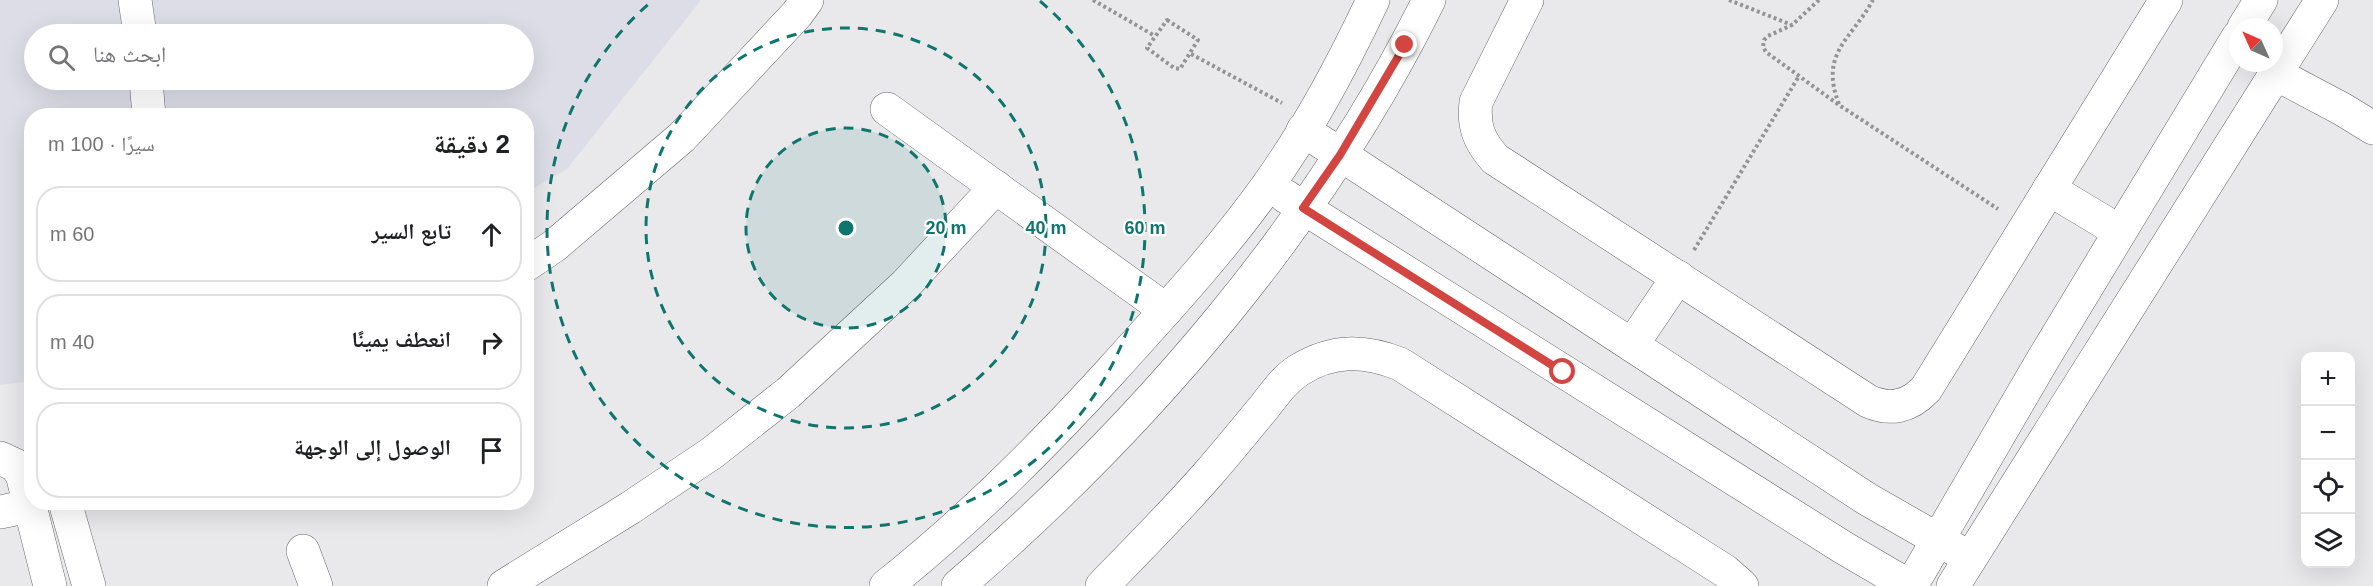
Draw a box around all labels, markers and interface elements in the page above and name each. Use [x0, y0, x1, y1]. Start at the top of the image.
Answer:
north arrow [2229, 18, 2283, 72]
search box [24, 24, 534, 90]
route end [1391, 31, 1417, 57]
icon: search [45, 41, 78, 74]
text: ابحث هنا [93, 42, 166, 67]
text: 2 دقيقة [434, 129, 510, 159]
text: سيرًا · 100 m [48, 133, 155, 155]
icon: ahead [475, 218, 508, 251]
centre of rings [836, 218, 856, 238]
text: 20 m [925, 218, 967, 238]
text: 40 m [1025, 218, 1067, 238]
text: 60 m [1124, 218, 1166, 238]
text: تابع السير [371, 219, 451, 244]
text: 60 m [50, 223, 94, 245]
icon: right [475, 326, 508, 359]
text: انعطف يمينًا [352, 327, 451, 352]
text: 40 m [50, 331, 94, 353]
map controls [2301, 352, 2355, 568]
button: + [2301, 352, 2355, 406]
route start [1549, 358, 1575, 384]
button: − [2301, 406, 2355, 460]
icon: arrive [475, 434, 508, 467]
text: الوصول إلى الوجهة [294, 435, 451, 460]
button: locate [2301, 460, 2355, 514]
button: layers [2301, 514, 2355, 568]

